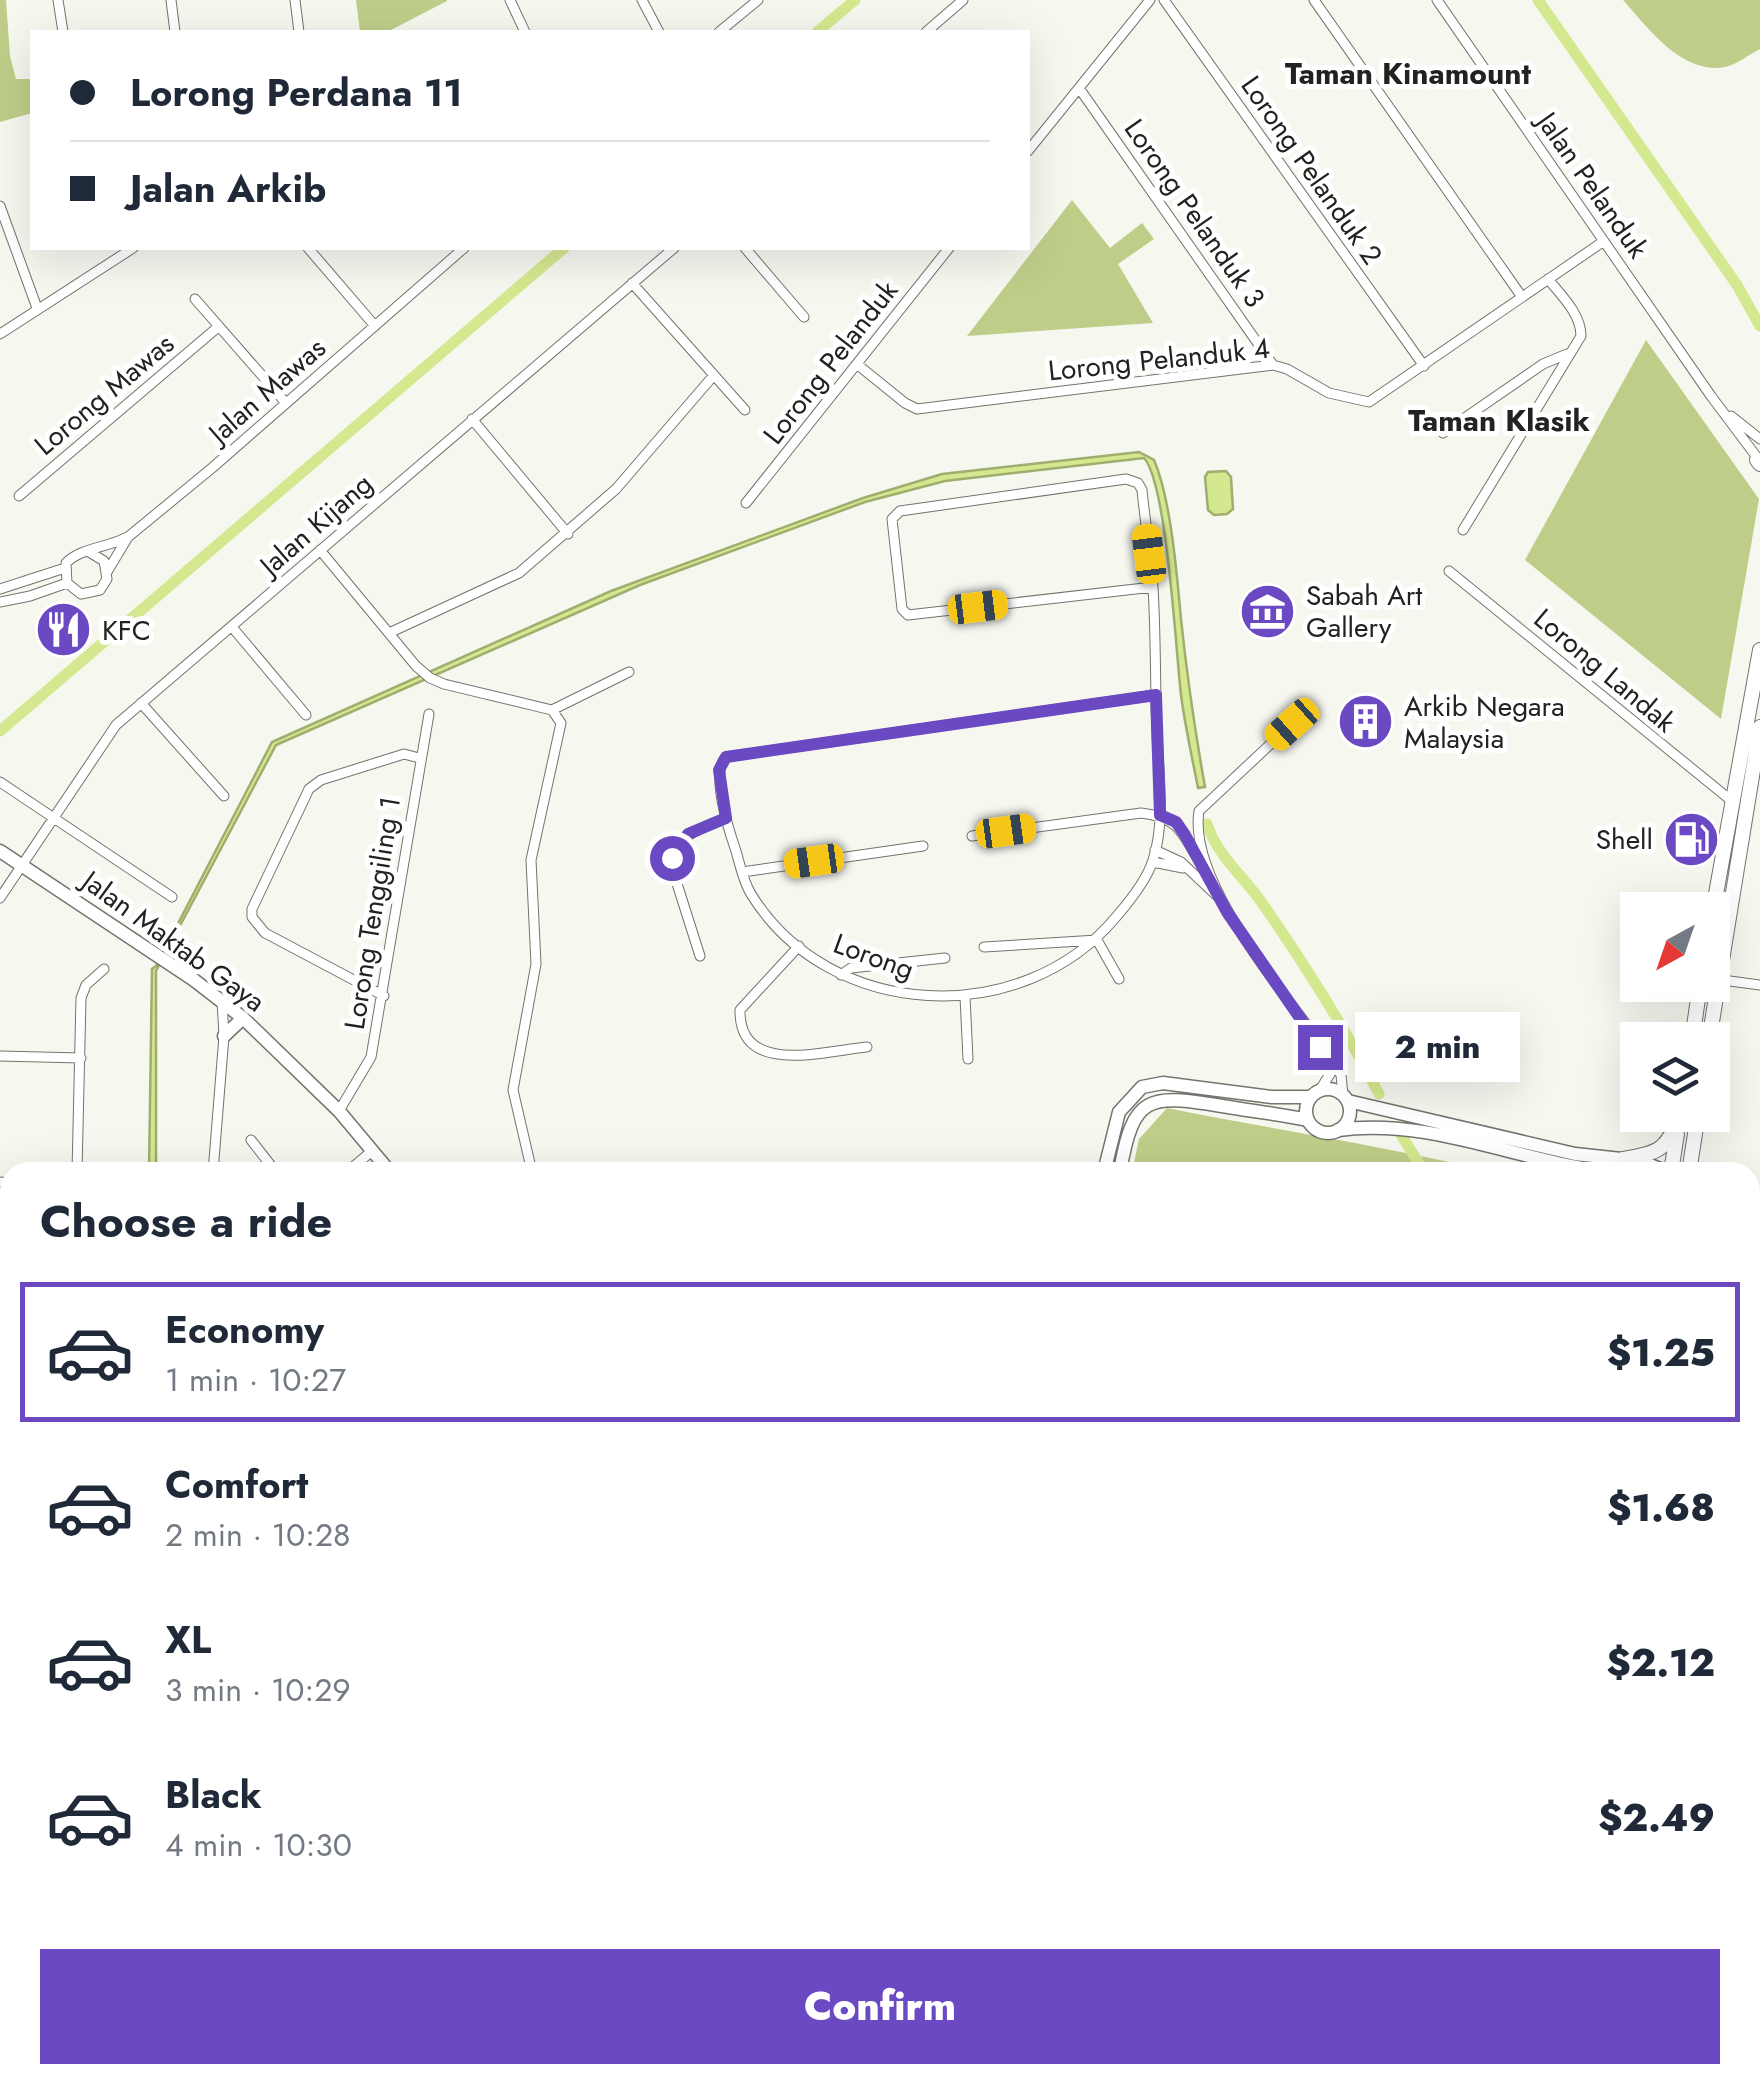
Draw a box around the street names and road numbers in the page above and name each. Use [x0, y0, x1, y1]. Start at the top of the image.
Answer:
street label: Lorong Pelanduk 2 [1231, 67, 1392, 273]
street label: Jalan Pelanduk [1525, 101, 1658, 267]
street label: Lorong Pelanduk 3 [1114, 111, 1275, 316]
street label: Lorong Pelanduk [753, 271, 908, 453]
street label: Lorong Mawas [26, 324, 183, 465]
street label: Lorong Pelanduk 4 [1046, 327, 1272, 392]
street label: Jalan Mawas [197, 328, 335, 455]
street label: Jalan Kijang [248, 464, 382, 588]
street label: Lorong Landak [1525, 599, 1685, 742]
street label: Lorong Tenggiling 1 [334, 794, 411, 1033]
street label: Jalan Maktab Gaya [71, 859, 274, 1022]
street label: Lorong [828, 923, 920, 990]

